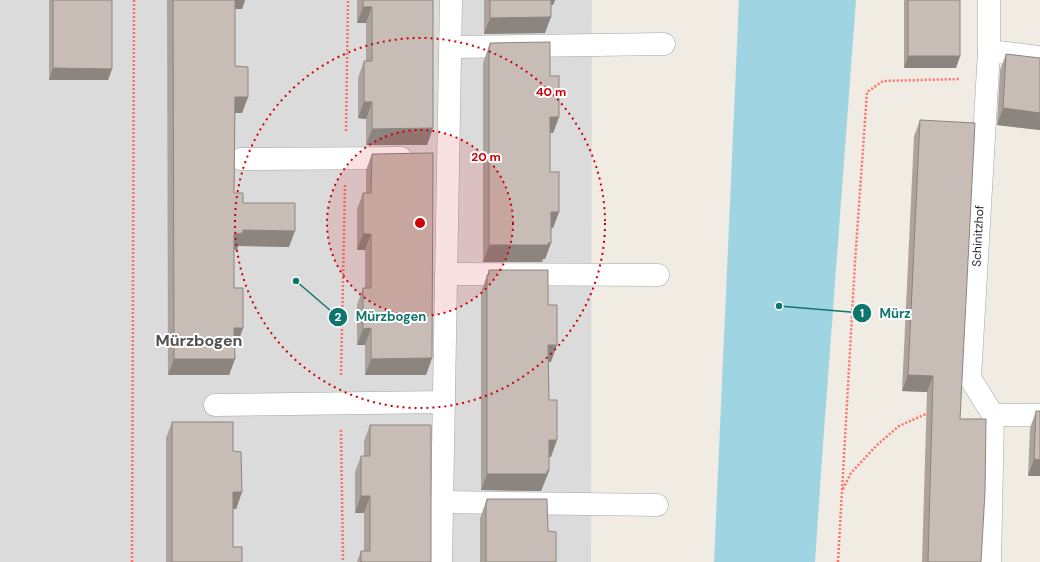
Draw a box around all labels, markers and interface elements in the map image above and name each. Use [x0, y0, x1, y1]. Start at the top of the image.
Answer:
text: 40 m [536, 84, 566, 100]
text: 20 m [471, 149, 501, 165]
street label: Schinitzhof [968, 205, 988, 267]
centre of rings [413, 216, 427, 230]
callout: Mürz [852, 301, 919, 326]
callout: Mürzbogen [328, 304, 435, 329]
text: 1 [860, 305, 864, 321]
text: Mürz [879, 305, 911, 322]
text: Mürzbogen [356, 308, 426, 325]
text: 2 [335, 309, 342, 325]
district label: Mürzbogen [156, 330, 242, 351]

